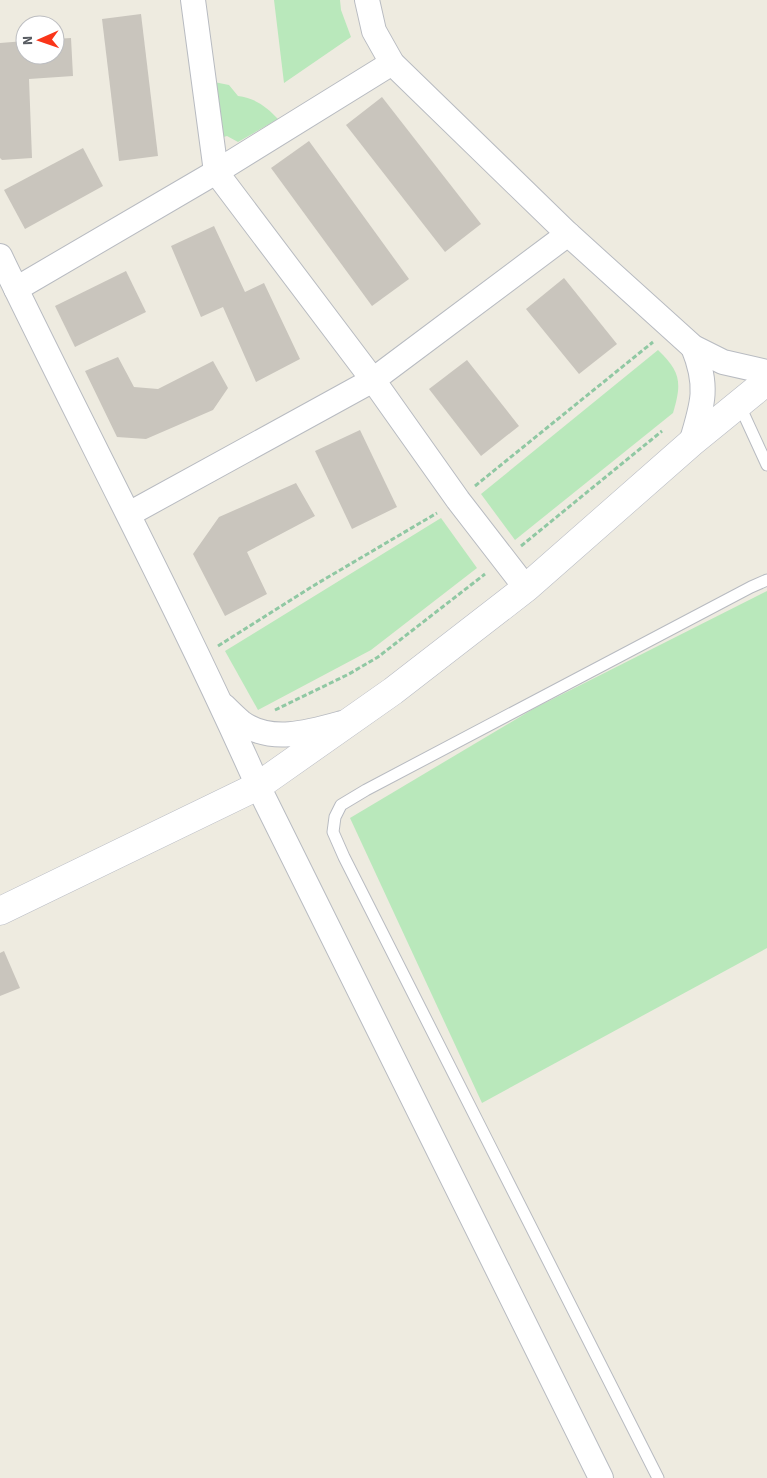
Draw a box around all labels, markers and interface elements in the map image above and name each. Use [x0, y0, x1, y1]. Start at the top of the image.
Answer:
north arrow [15, 15, 65, 65]
text: N [18, 35, 38, 45]

